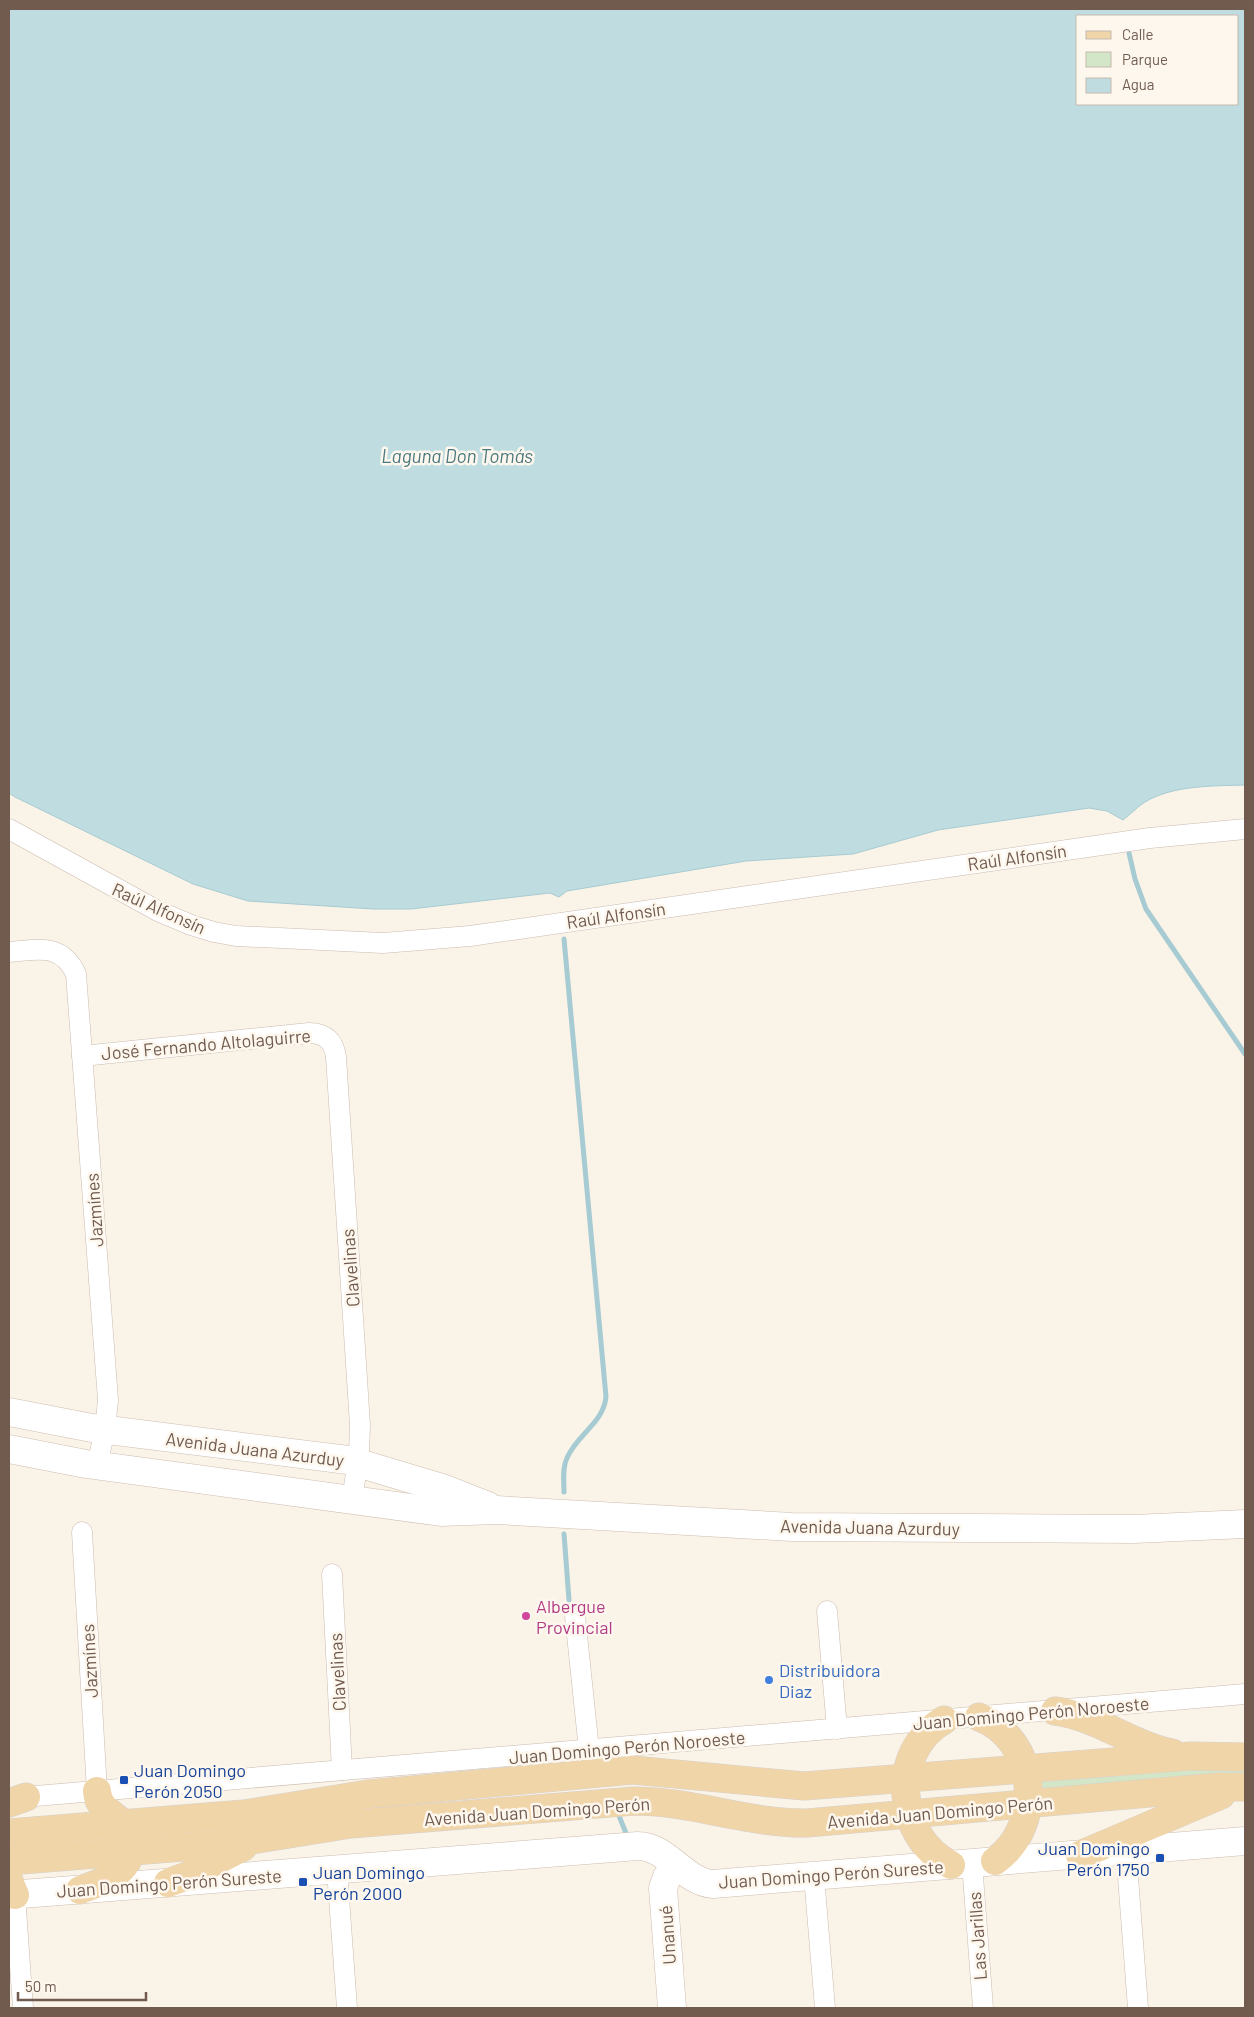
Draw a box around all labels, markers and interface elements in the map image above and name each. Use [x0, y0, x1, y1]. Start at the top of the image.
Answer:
legend [1076, 15, 1239, 105]
text: Calle [1122, 25, 1154, 43]
text: Parque [1122, 50, 1168, 68]
text: Agua [1122, 75, 1155, 93]
water label: Laguna Don Tomás [381, 444, 533, 467]
street label: Raúl Alfonsín [966, 839, 1068, 875]
street label: Raúl Alfonsín [109, 878, 209, 938]
street label: Raúl Alfonsín [565, 897, 667, 933]
street label: José Fernando Altolaguirre [100, 1024, 312, 1064]
street label: Jazmínes [80, 1172, 108, 1248]
street label: Clavelinas [336, 1228, 364, 1308]
street label: Avenida Juana Azurduy [164, 1427, 346, 1471]
street label: Avenida Juana Azurduy [780, 1514, 960, 1540]
place label: Albergue Provincial [536, 1595, 613, 1638]
marker: Albergue Provincial [520, 1610, 532, 1622]
street label: Jazmínes [76, 1623, 102, 1699]
street label: Clavelinas [324, 1632, 350, 1712]
place label: Distribuidora Diaz [779, 1659, 880, 1702]
marker: Distribuidora Diaz [763, 1674, 775, 1686]
street label: Juan Domingo Perón Noroeste [912, 1692, 1150, 1734]
street label: Juan Domingo Perón Noroeste [508, 1726, 746, 1768]
place label: Juan Domingo Perón 2050 [134, 1759, 246, 1802]
marker: Juan Domingo Perón 2050 [118, 1774, 130, 1786]
street label: Avenida Juan Domingo Perón [826, 1791, 1054, 1833]
street label: Avenida Juan Domingo Perón [423, 1792, 651, 1830]
place label: Juan Domingo Perón 1750 [1038, 1837, 1150, 1880]
marker: Juan Domingo Perón 1750 [1154, 1852, 1166, 1864]
street label: Juan Domingo Perón Sureste [718, 1855, 944, 1893]
place label: Juan Domingo Perón 2000 [313, 1861, 425, 1904]
street label: Juan Domingo Perón Sureste [56, 1864, 282, 1902]
marker: Juan Domingo Perón 2000 [297, 1876, 309, 1888]
street label: Las Jarillas [963, 1891, 991, 1981]
street label: Unanué [654, 1905, 680, 1965]
scale bar [18, 1970, 145, 2002]
text: 50 m [25, 1977, 57, 1995]

